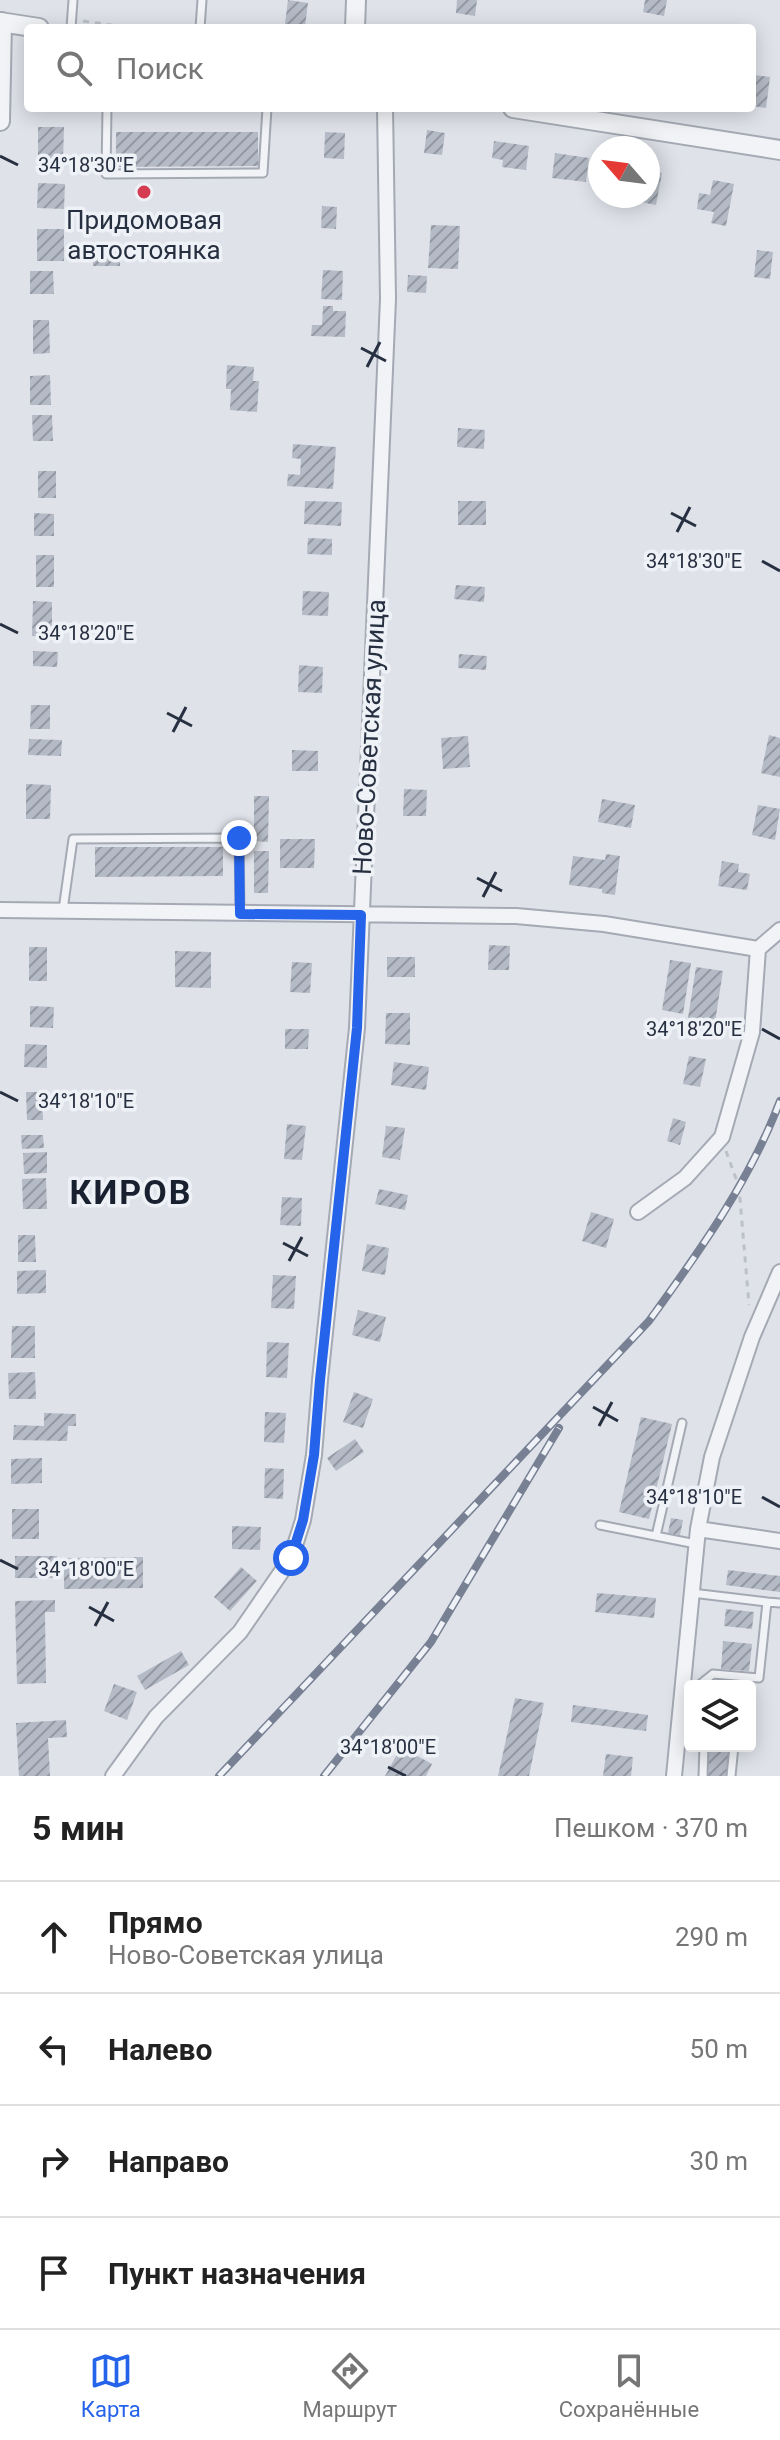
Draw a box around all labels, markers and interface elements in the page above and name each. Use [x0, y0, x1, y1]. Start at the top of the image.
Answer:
search box [24, 24, 756, 112]
icon: search [52, 46, 96, 90]
text: Поиск [116, 51, 204, 86]
north arrow [588, 136, 660, 208]
text: 34°18'30"E [38, 153, 134, 177]
marker: Придомовая автостоянка [135, 183, 153, 201]
place label: Придомовая автостоянка [66, 205, 222, 265]
text: 34°18'30"E [646, 549, 742, 573]
street label: Ново-Советская улица [347, 598, 391, 876]
text: 34°18'20"E [38, 621, 134, 645]
route end [221, 820, 257, 856]
text: 34°18'20"E [646, 1017, 742, 1041]
text: 34°18'10"E [38, 1089, 134, 1113]
district label: КИРОВ [70, 1172, 192, 1212]
text: 34°18'10"E [646, 1485, 742, 1509]
route start [273, 1540, 309, 1576]
text: 34°18'00"E [38, 1557, 134, 1581]
map controls [684, 1680, 756, 1752]
button: layers [684, 1680, 756, 1752]
text: 34°18'00"E [340, 1735, 436, 1759]
text: 5 мин [32, 1808, 124, 1848]
text: Пешком · 370 m [554, 1813, 748, 1843]
text: Прямо [108, 1905, 203, 1940]
icon: ahead [32, 1915, 76, 1959]
text: 290 m [675, 1922, 748, 1952]
text: Ново-Советская улица [108, 1940, 384, 1970]
icon: left [32, 2027, 76, 2071]
text: Налево [108, 2032, 212, 2067]
text: 50 m [690, 2034, 748, 2064]
icon: right [32, 2139, 76, 2183]
text: Направо [108, 2144, 229, 2179]
text: 30 m [690, 2146, 748, 2176]
icon: arrive [32, 2251, 76, 2295]
text: Пункт назначения [108, 2256, 366, 2291]
tab: Карта [81, 2349, 141, 2422]
tab: Маршрут [303, 2349, 397, 2422]
tab: Сохранённые [559, 2349, 699, 2422]

